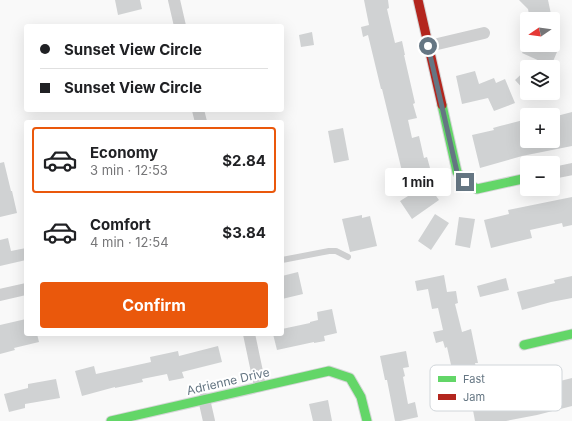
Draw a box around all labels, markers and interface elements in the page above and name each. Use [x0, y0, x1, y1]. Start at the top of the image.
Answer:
north arrow [520, 12, 560, 52]
map controls [520, 12, 560, 196]
route start [419, 37, 437, 55]
text: Sunset View Circle [64, 40, 202, 59]
button: layers [520, 60, 560, 100]
text: Sunset View Circle [64, 78, 202, 97]
button: + [520, 108, 560, 148]
icon: car [42, 142, 78, 178]
text: Economy [90, 143, 158, 162]
text: $2.84 [222, 151, 266, 170]
button: − [520, 156, 560, 196]
text: 3 min · 12:53 [90, 162, 168, 178]
callout: 1 min [385, 168, 451, 196]
route end [456, 173, 474, 191]
text: 1 min [402, 174, 434, 190]
icon: car [42, 214, 78, 250]
text: Comfort [90, 215, 151, 234]
text: $3.84 [222, 223, 266, 242]
text: 4 min · 12:54 [90, 234, 169, 250]
button: Confirm [40, 282, 268, 328]
street label: Adrienne Drive [185, 364, 271, 398]
legend [430, 365, 562, 411]
text: Fast [463, 372, 485, 386]
text: Jam [463, 390, 485, 404]

